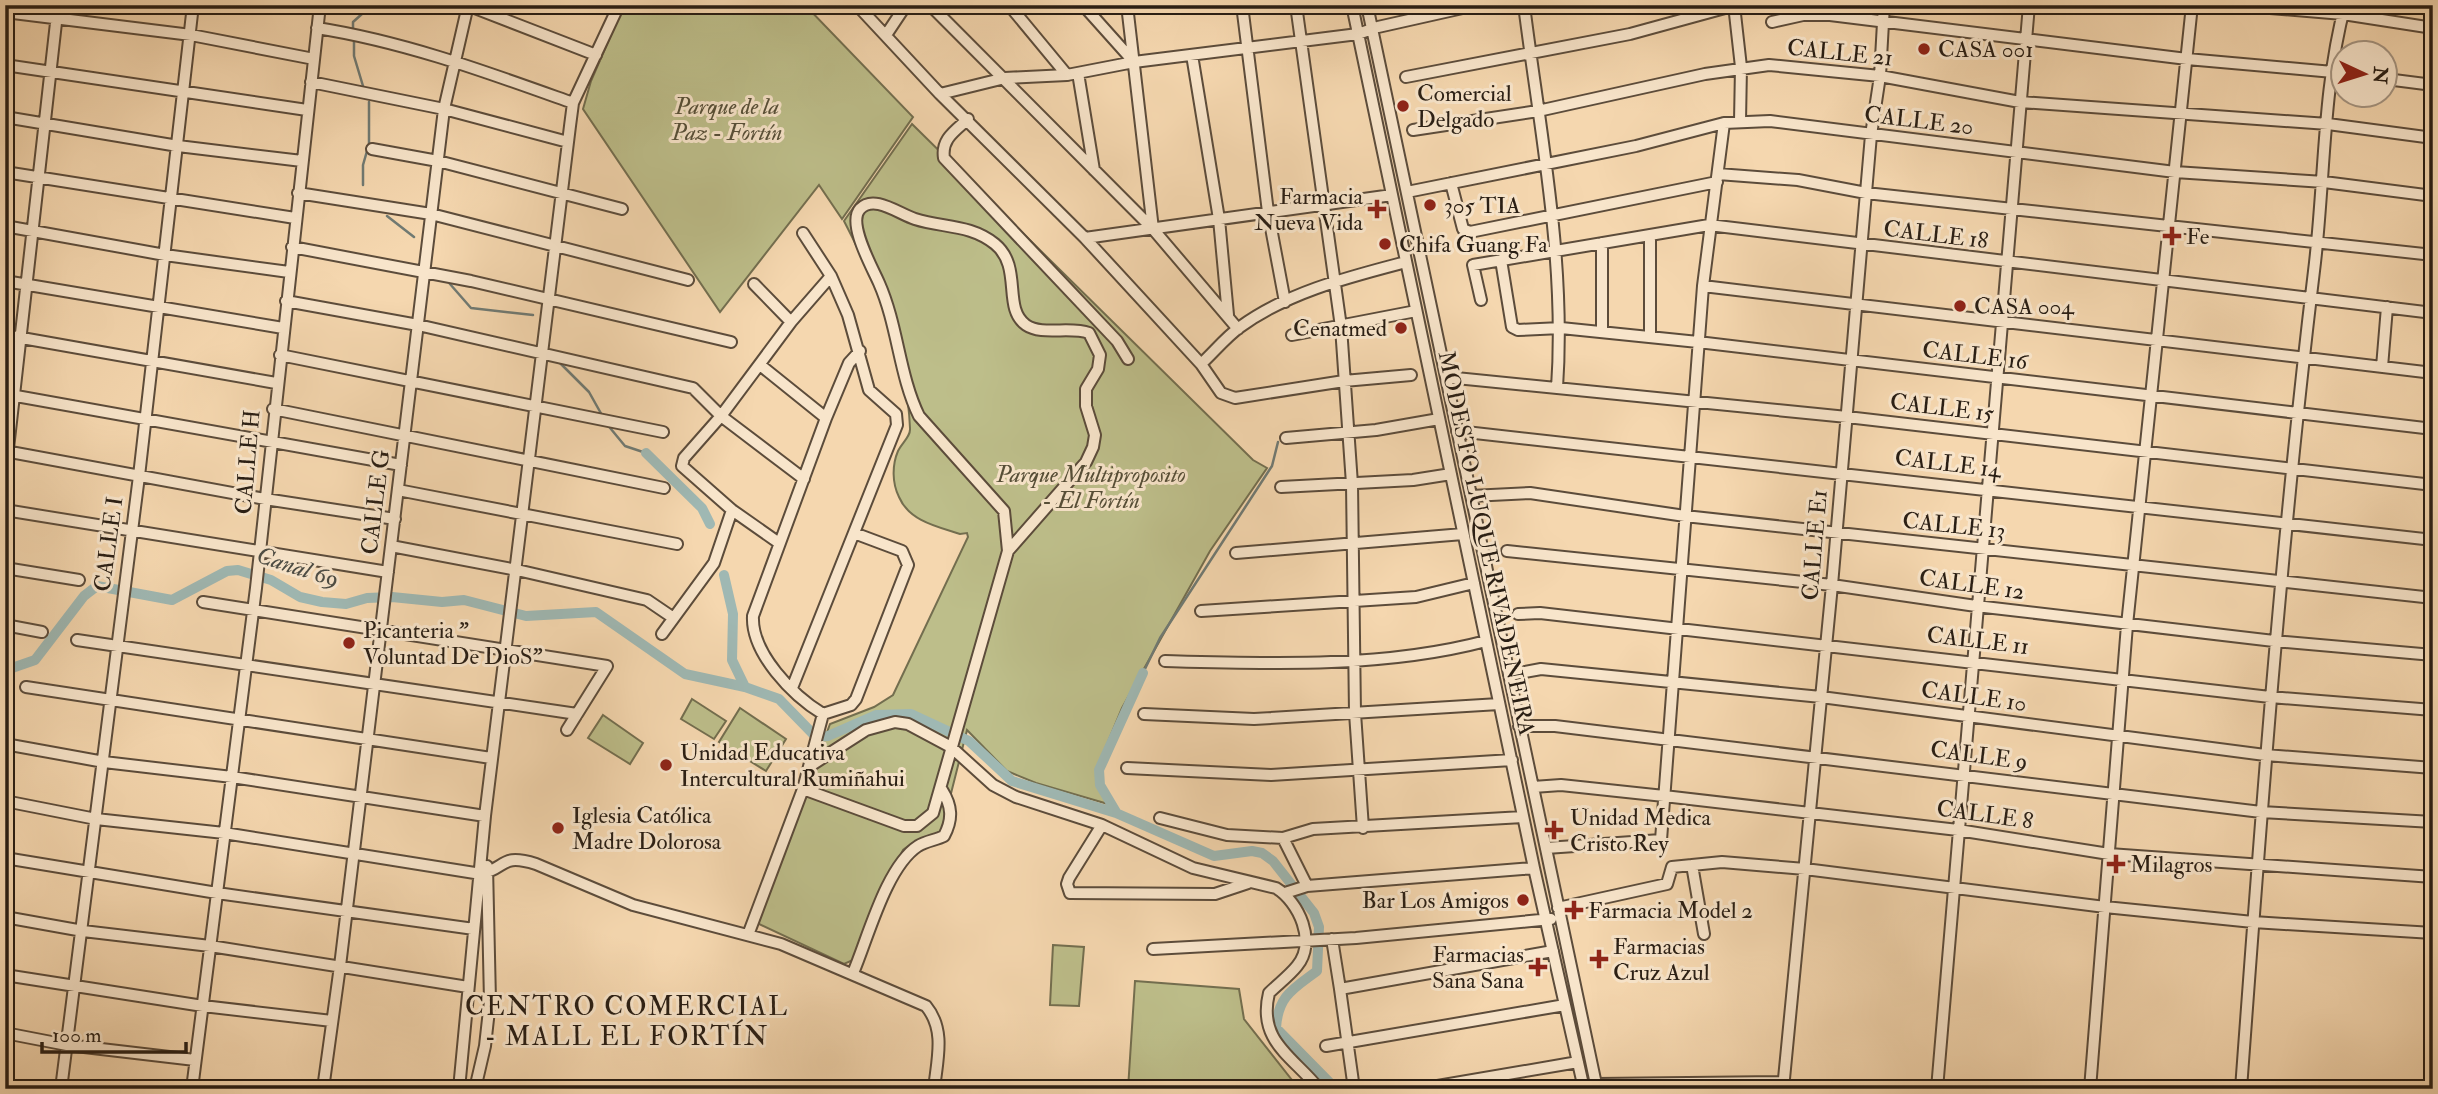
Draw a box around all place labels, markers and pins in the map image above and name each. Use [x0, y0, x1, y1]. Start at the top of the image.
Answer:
place label: CASA 001 [1938, 35, 2033, 64]
marker: CASA 001 [1916, 41, 1932, 57]
place label: Comercial Delgado [1417, 79, 1512, 134]
marker: Comercial Delgado [1395, 98, 1411, 114]
place label: Farmacia Nueva Vida [1254, 182, 1364, 237]
place label: 305 TIA [1444, 191, 1521, 220]
marker: 305 TIA [1422, 197, 1438, 213]
marker: Farmacia Nueva Vida [1369, 201, 1385, 217]
place label: Fe [2186, 222, 2210, 251]
marker: Fe [2164, 228, 2180, 244]
place label: Chifa Guang Fa [1399, 230, 1548, 259]
marker: Chifa Guang Fa [1377, 236, 1393, 252]
place label: CASA 004 [1974, 292, 2075, 321]
marker: CASA 004 [1952, 298, 1968, 314]
place label: Cenatmed [1293, 314, 1387, 343]
marker: Cenatmed [1393, 320, 1409, 336]
place label: Picanteria " Voluntad De DioS" [363, 616, 543, 671]
marker: Picanteria " Voluntad De DioS" [341, 635, 357, 651]
place label: Unidad Educativa Intercultural Rumiñahui [680, 738, 905, 793]
marker: Unidad Educativa Intercultural Rumiñahui [658, 757, 674, 773]
place label: Iglesia Católica Madre Dolorosa [572, 801, 722, 856]
place label: Unidad Medica Cristo Rey [1570, 803, 1712, 858]
marker: Iglesia Católica Madre Dolorosa [550, 820, 566, 836]
marker: Unidad Medica Cristo Rey [1544, 820, 1564, 840]
place label: Milagros [2130, 850, 2213, 879]
marker: Milagros [2108, 856, 2124, 872]
place label: Bar Los Amigos [1362, 886, 1509, 915]
marker: Bar Los Amigos [1515, 892, 1531, 908]
place label: Farmacia Model 2 [1588, 896, 1753, 925]
marker: Farmacia Model 2 [1566, 902, 1582, 918]
place label: Farmacias Cruz Azul [1613, 932, 1710, 987]
place label: Farmacias Sana Sana [1432, 940, 1525, 995]
marker: Farmacias Cruz Azul [1591, 951, 1607, 967]
marker: Farmacias Sana Sana [1530, 959, 1546, 975]

